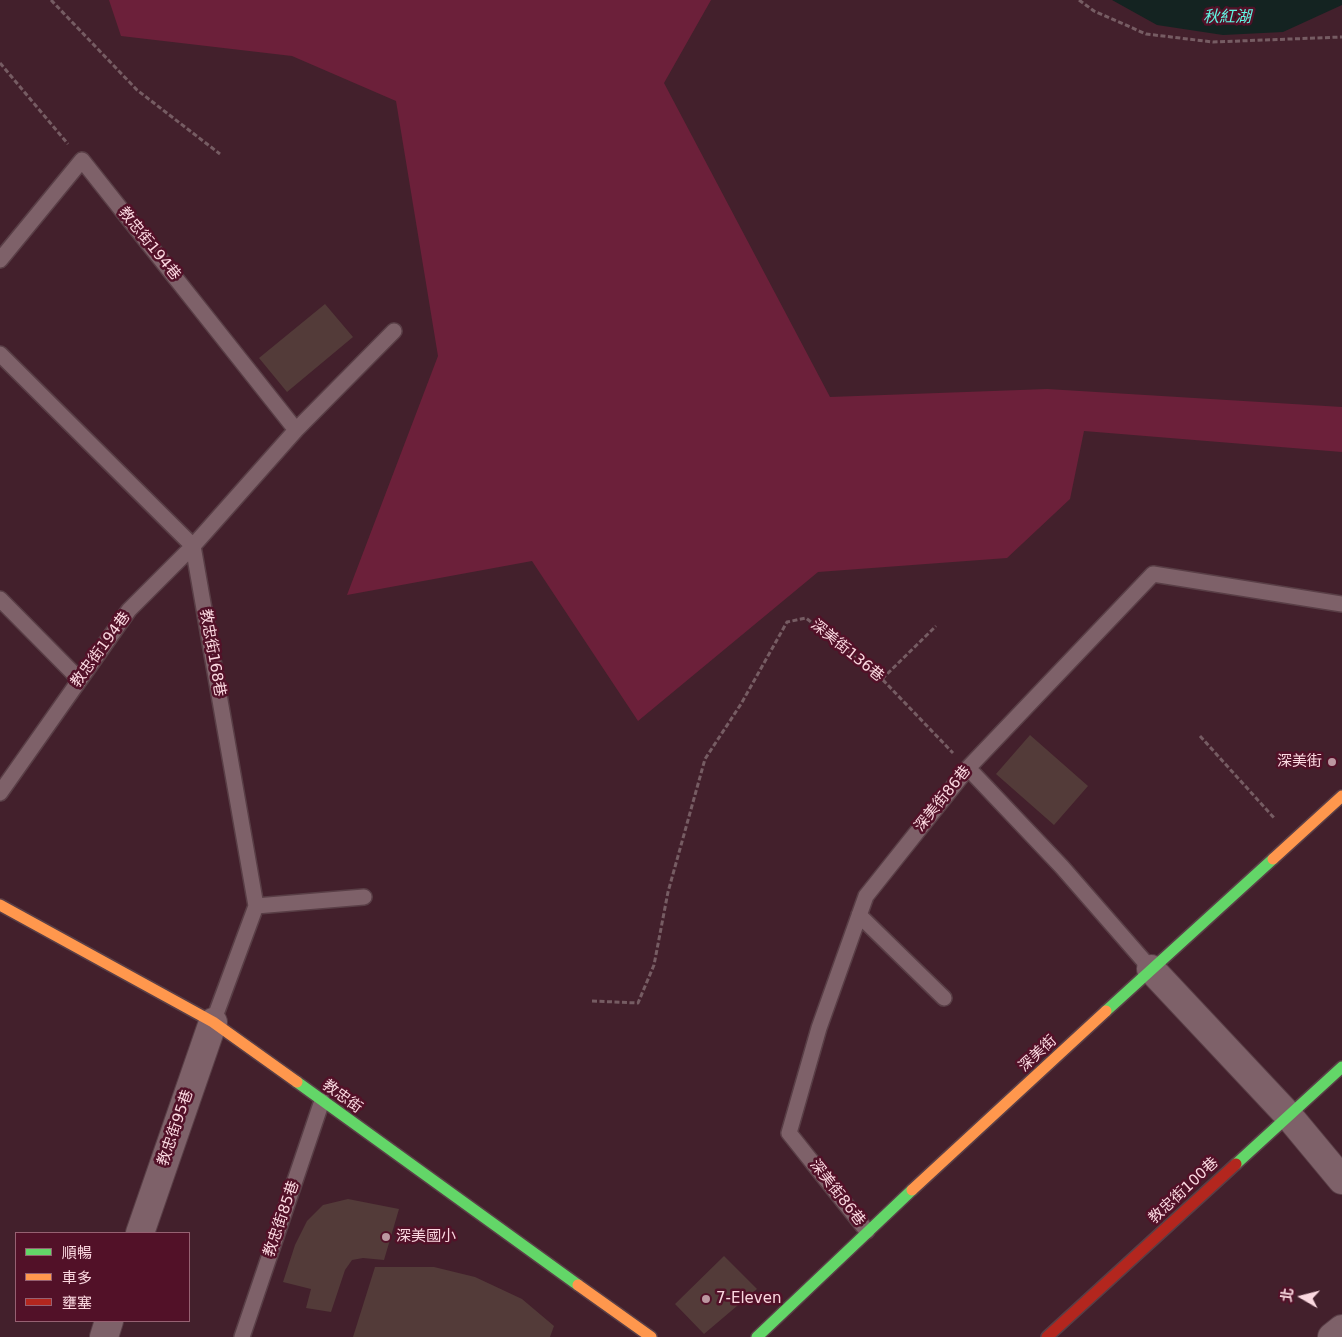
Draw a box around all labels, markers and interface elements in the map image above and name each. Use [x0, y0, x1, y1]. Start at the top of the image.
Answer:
water label: 秋紅湖 [1203, 8, 1251, 28]
street label: 教忠街194巷 [114, 204, 184, 284]
street label: 教忠街168巷 [195, 608, 229, 698]
street label: 教忠街194巷 [68, 609, 134, 691]
street label: 深美街136巷 [807, 616, 887, 686]
place label: 深美街 [1277, 753, 1322, 771]
marker: 深美街 [1326, 756, 1338, 768]
street label: 深美街86巷 [911, 763, 975, 835]
street label: 深美街 [1015, 1032, 1061, 1076]
street label: 教忠街 [319, 1076, 365, 1118]
street label: 教忠街95巷 [155, 1088, 197, 1168]
street label: 教忠街100巷 [1145, 1154, 1223, 1228]
street label: 深美街86巷 [806, 1156, 868, 1230]
street label: 教忠街85巷 [261, 1179, 303, 1259]
place label: 深美國小 [396, 1228, 456, 1246]
marker: 深美國小 [380, 1231, 392, 1243]
legend [15, 1232, 190, 1322]
text: 順暢 [62, 1244, 92, 1262]
text: 車多 [62, 1269, 92, 1287]
north arrow [1277, 1272, 1327, 1322]
text: 北 [1278, 1287, 1296, 1303]
place label: 7-Eleven [716, 1290, 781, 1308]
marker: 7-Eleven [700, 1293, 712, 1305]
text: 壅塞 [62, 1294, 92, 1312]

